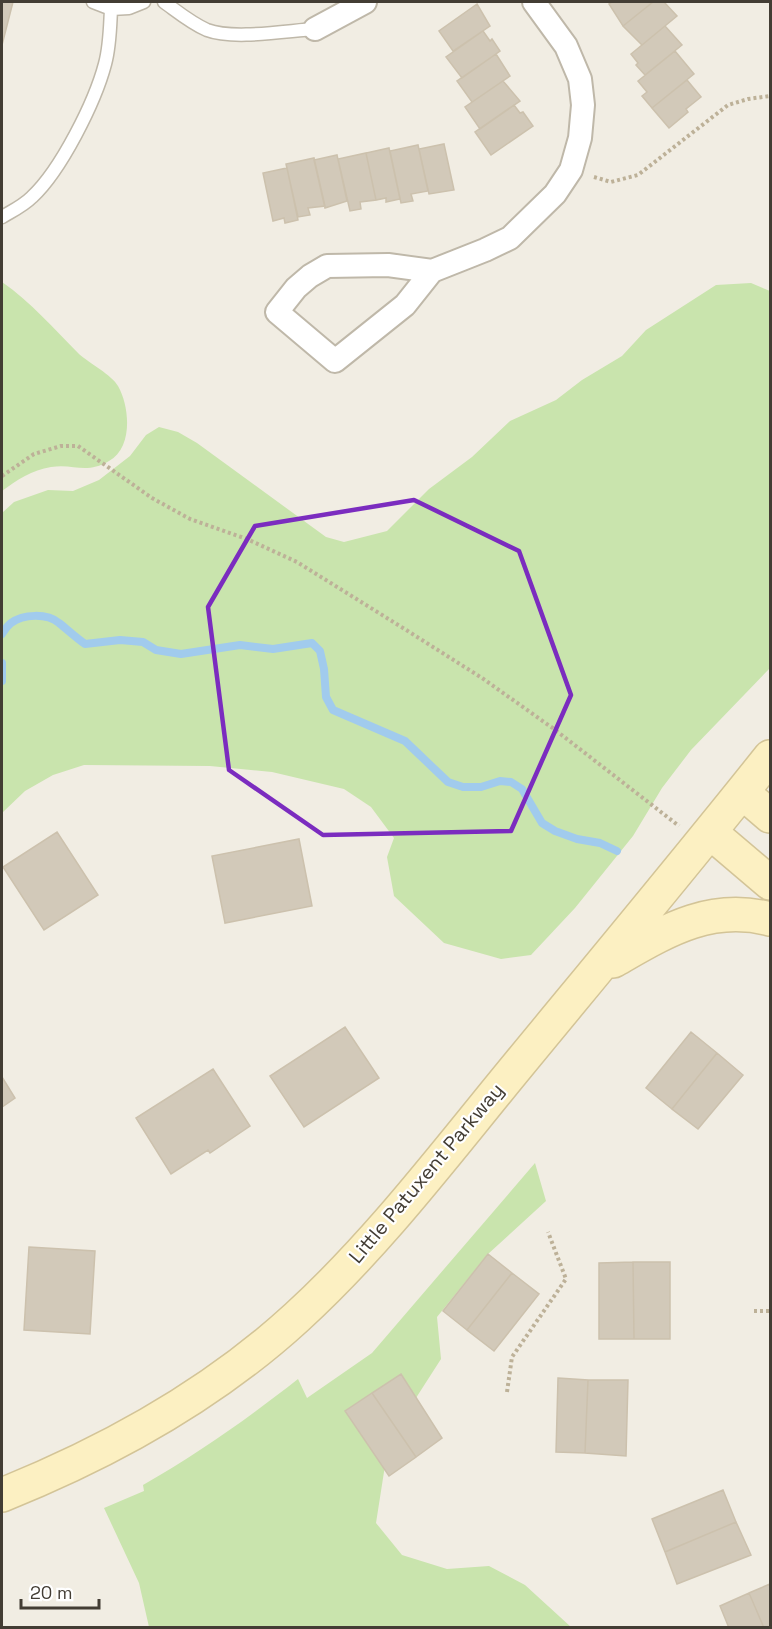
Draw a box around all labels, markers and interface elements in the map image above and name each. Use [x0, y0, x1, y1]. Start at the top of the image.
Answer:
street label: Little Patuxent Parkway [343, 1077, 509, 1269]
scale bar [21, 1572, 99, 1610]
text: 20 m [30, 1581, 73, 1604]

